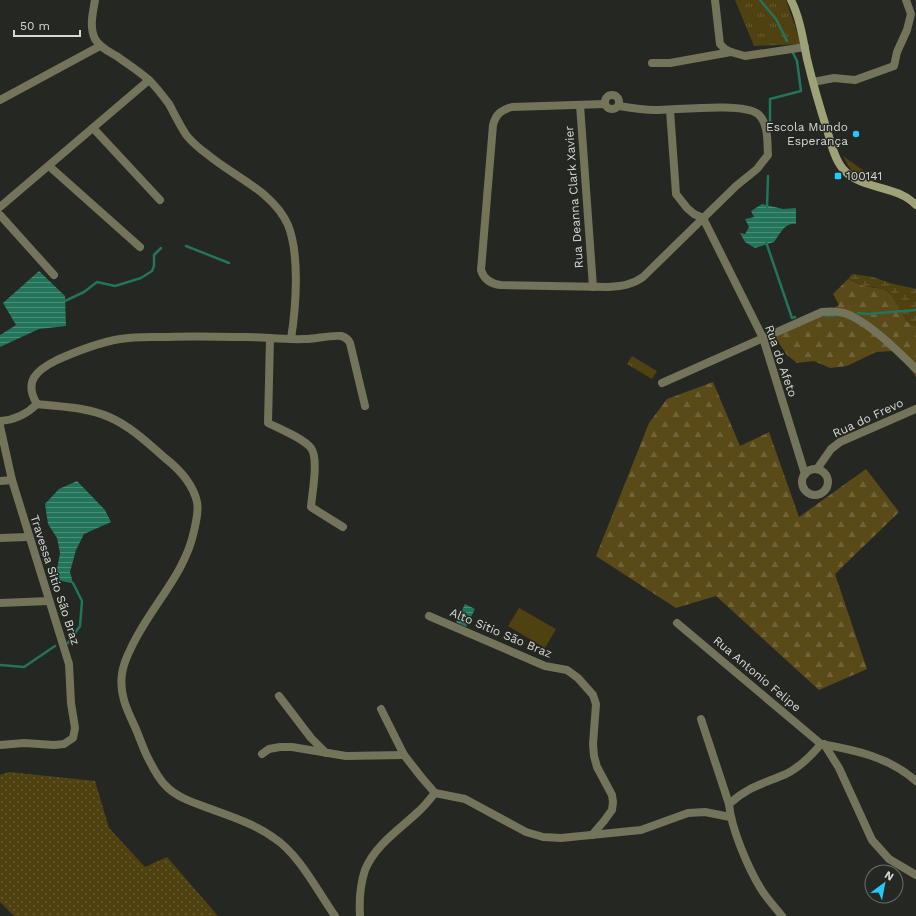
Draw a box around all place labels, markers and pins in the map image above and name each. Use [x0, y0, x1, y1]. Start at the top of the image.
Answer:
place label: Escola Mundo Esperança [766, 120, 848, 148]
marker: Escola Mundo Esperança [851, 129, 861, 139]
place label: 100141 [846, 169, 882, 183]
marker: 100141 [833, 171, 843, 181]

